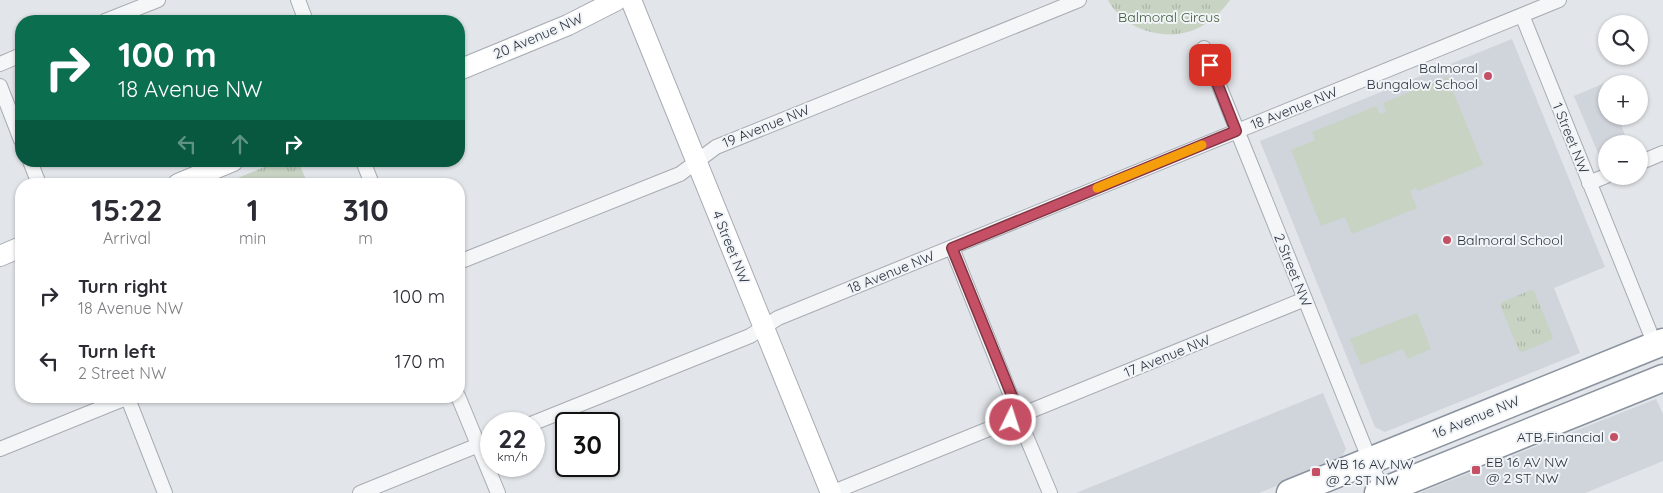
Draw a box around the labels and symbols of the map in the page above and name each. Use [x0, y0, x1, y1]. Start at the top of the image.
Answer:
park label: Balmoral Circus [1118, 8, 1220, 26]
street label: 20 Avenue NW [491, 9, 586, 63]
pin [1189, 44, 1231, 86]
place label: Balmoral Bungalow School [1367, 59, 1478, 93]
marker: Balmoral Bungalow School [1482, 70, 1494, 82]
street label: 18 Avenue NW [1248, 82, 1340, 134]
street label: 19 Avenue NW [720, 100, 813, 152]
street label: 1 Street NW [1549, 100, 1594, 176]
street label: 4 Street NW [708, 208, 754, 287]
street label: 2 Street NW [1270, 231, 1316, 310]
place label: Balmoral School [1457, 231, 1563, 249]
marker: Balmoral School [1441, 234, 1453, 246]
street label: 18 Avenue NW [845, 246, 937, 298]
street label: 17 Avenue NW [1121, 330, 1213, 382]
street label: 16 Avenue NW [1430, 391, 1522, 443]
position arrow [984, 393, 1036, 445]
speed limit sign: 30 [555, 412, 620, 477]
place label: ATB Financial [1517, 428, 1604, 446]
marker: ATB Financial [1608, 431, 1620, 443]
place label: EB 16 AV NW @ 2 ST NW [1486, 453, 1569, 487]
place label: WB 16 AV NW @ 2 ST NW [1326, 455, 1414, 489]
marker: EB 16 AV NW @ 2 ST NW [1470, 464, 1482, 476]
marker: WB 16 AV NW @ 2 ST NW [1310, 466, 1322, 478]

